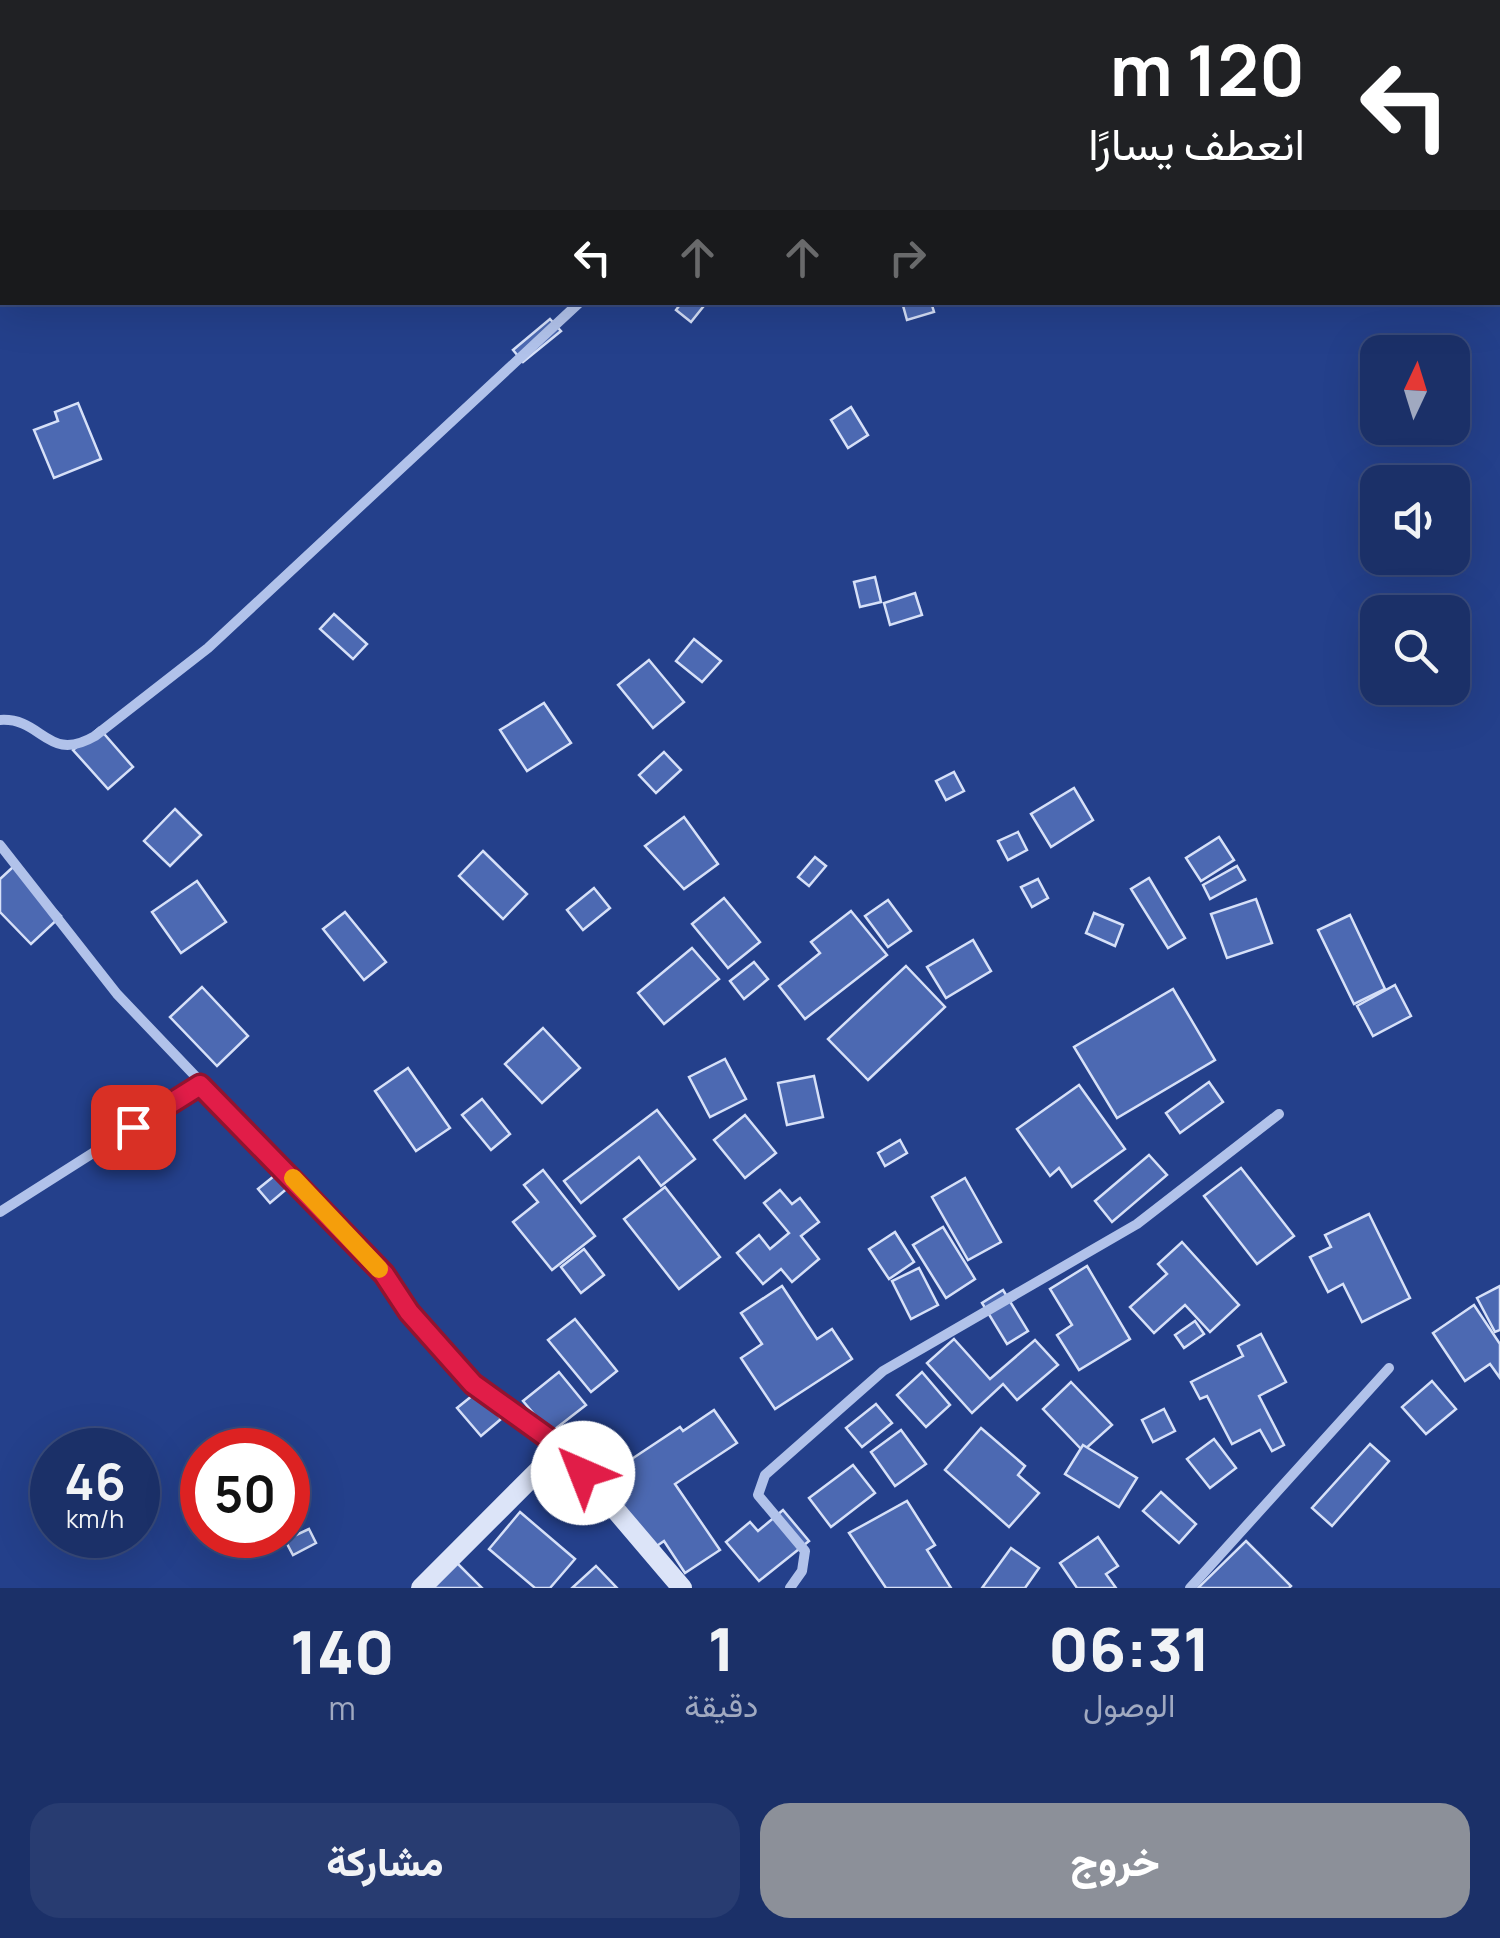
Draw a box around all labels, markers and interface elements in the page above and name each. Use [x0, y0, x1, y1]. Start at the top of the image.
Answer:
text: 120 m [1110, 21, 1305, 117]
icon: left [1340, 40, 1470, 170]
text: انعطف يسارًا [1088, 112, 1305, 174]
icon: left [565, 230, 620, 285]
icon: ahead [670, 230, 725, 285]
icon: ahead [775, 230, 830, 285]
icon: right [880, 230, 935, 285]
north arrow [1360, 335, 1470, 445]
map controls [1360, 335, 1470, 705]
button: sound [1360, 465, 1470, 575]
button: search [1360, 595, 1470, 705]
pin [91, 1085, 176, 1170]
icon: arrive [106, 1100, 161, 1155]
position arrow [531, 1421, 635, 1525]
speed limit sign: 50 [180, 1428, 310, 1558]
text: 46 [64, 1447, 126, 1515]
text: km/h [66, 1501, 124, 1536]
text: 1 [708, 1607, 735, 1689]
text: 06:31 [1048, 1607, 1210, 1689]
text: 140 [290, 1610, 394, 1692]
text: دقيقة [684, 1683, 758, 1727]
text: الوصول [1083, 1683, 1175, 1727]
text: m [329, 1686, 356, 1730]
button: مشاركة [30, 1803, 740, 1918]
button: خروج [760, 1803, 1470, 1918]

